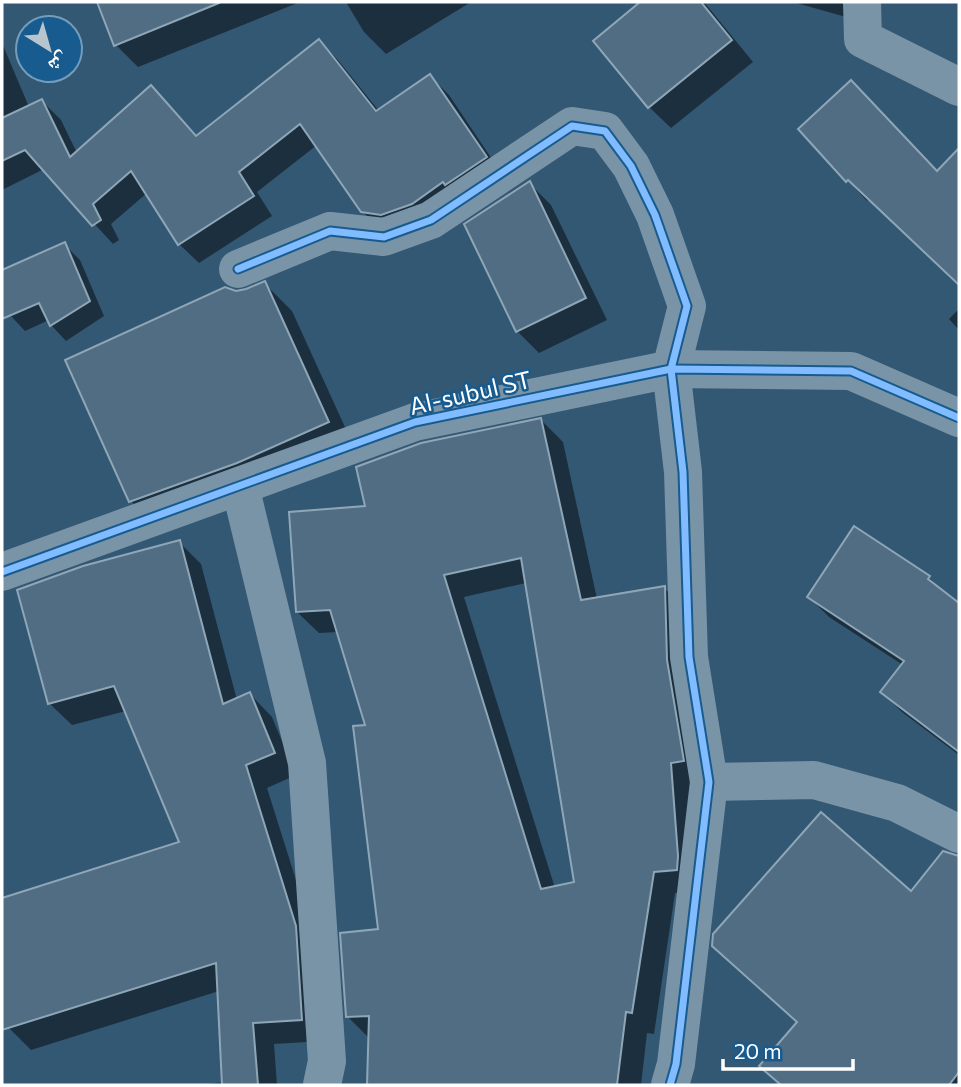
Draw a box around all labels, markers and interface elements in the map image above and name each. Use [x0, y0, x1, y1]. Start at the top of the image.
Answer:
north arrow [14, 14, 84, 84]
text: ش [44, 47, 75, 78]
street label: Al-subul ST [406, 364, 534, 420]
scale bar [723, 1028, 852, 1072]
text: 20 m [734, 1038, 782, 1063]

